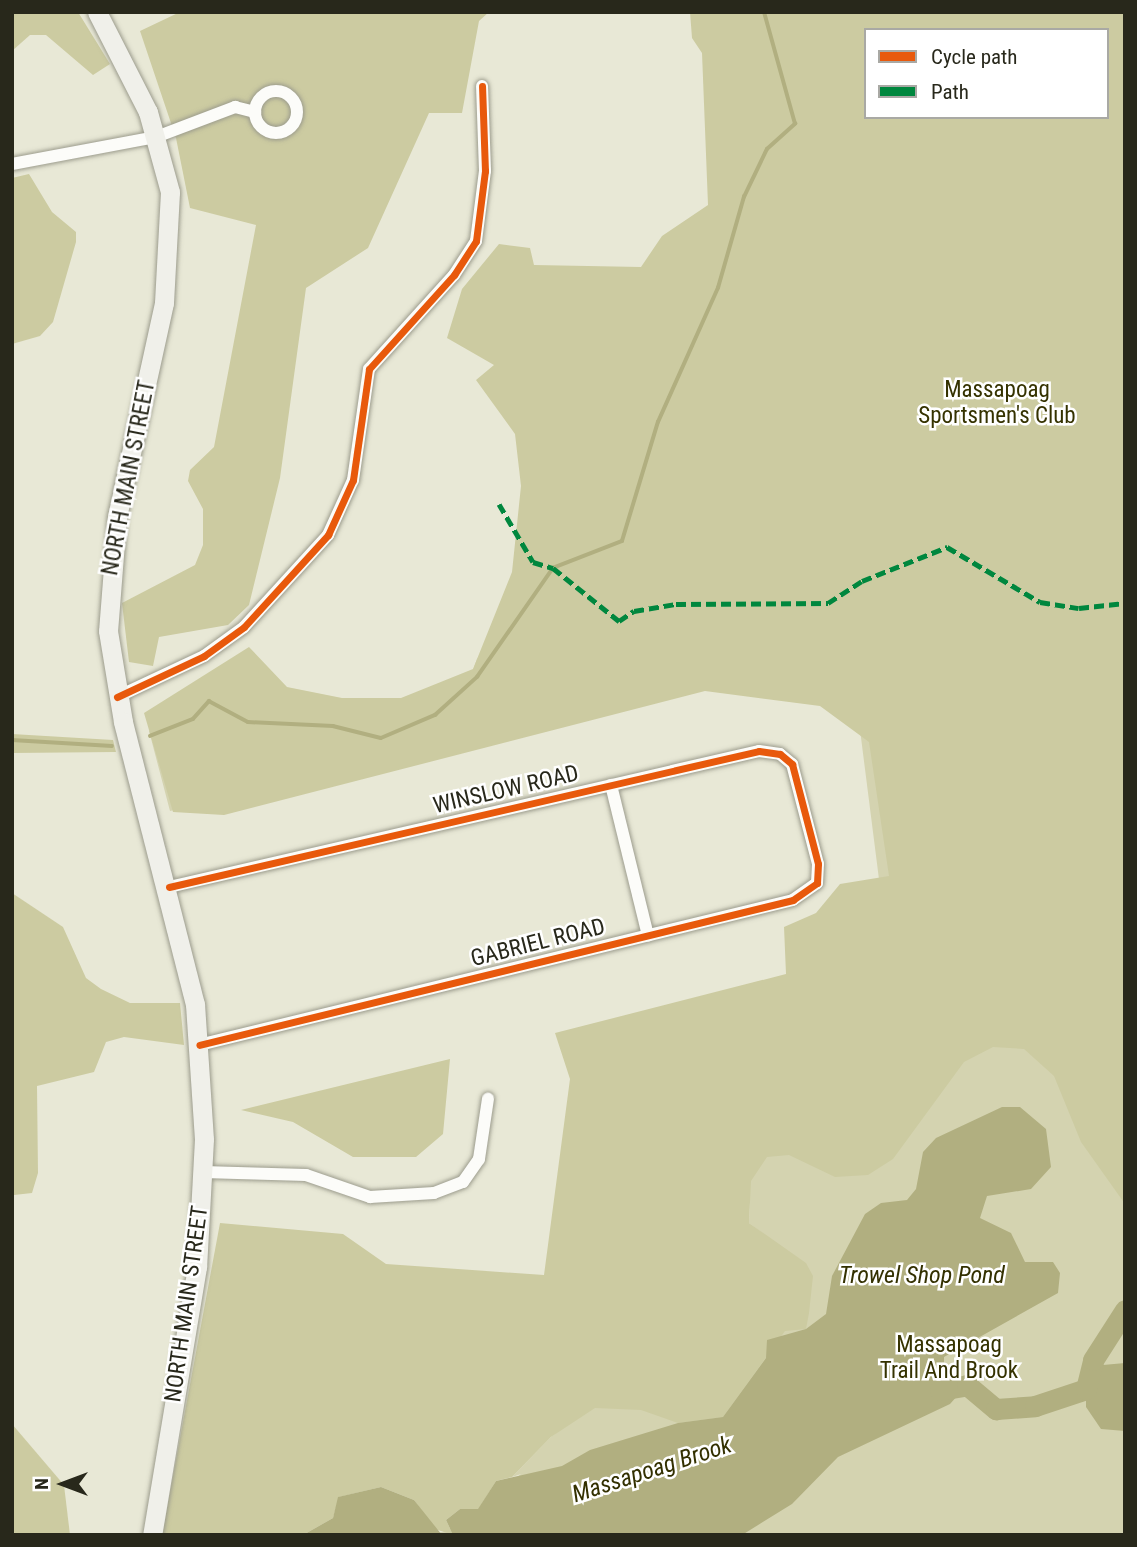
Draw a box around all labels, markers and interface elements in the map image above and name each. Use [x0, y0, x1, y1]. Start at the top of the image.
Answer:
legend [864, 28, 1109, 119]
text: Cycle path [931, 45, 1017, 69]
text: Path [931, 80, 969, 104]
park label: Massapoag Sportsmen's Club [918, 376, 1076, 430]
street label: NORTH MAIN STREET [97, 378, 161, 578]
street label: WINSLOW ROAD [431, 760, 581, 820]
street label: GABRIEL ROAD [468, 913, 608, 973]
street label: NORTH MAIN STREET [160, 1204, 214, 1404]
water label: Trowel Shop Pond [839, 1262, 1005, 1290]
park label: Massapoag Trail And Brook [880, 1331, 1018, 1385]
water label: Massapoag Brook [569, 1431, 735, 1509]
north arrow [28, 1449, 98, 1519]
text: N [30, 1478, 53, 1490]

